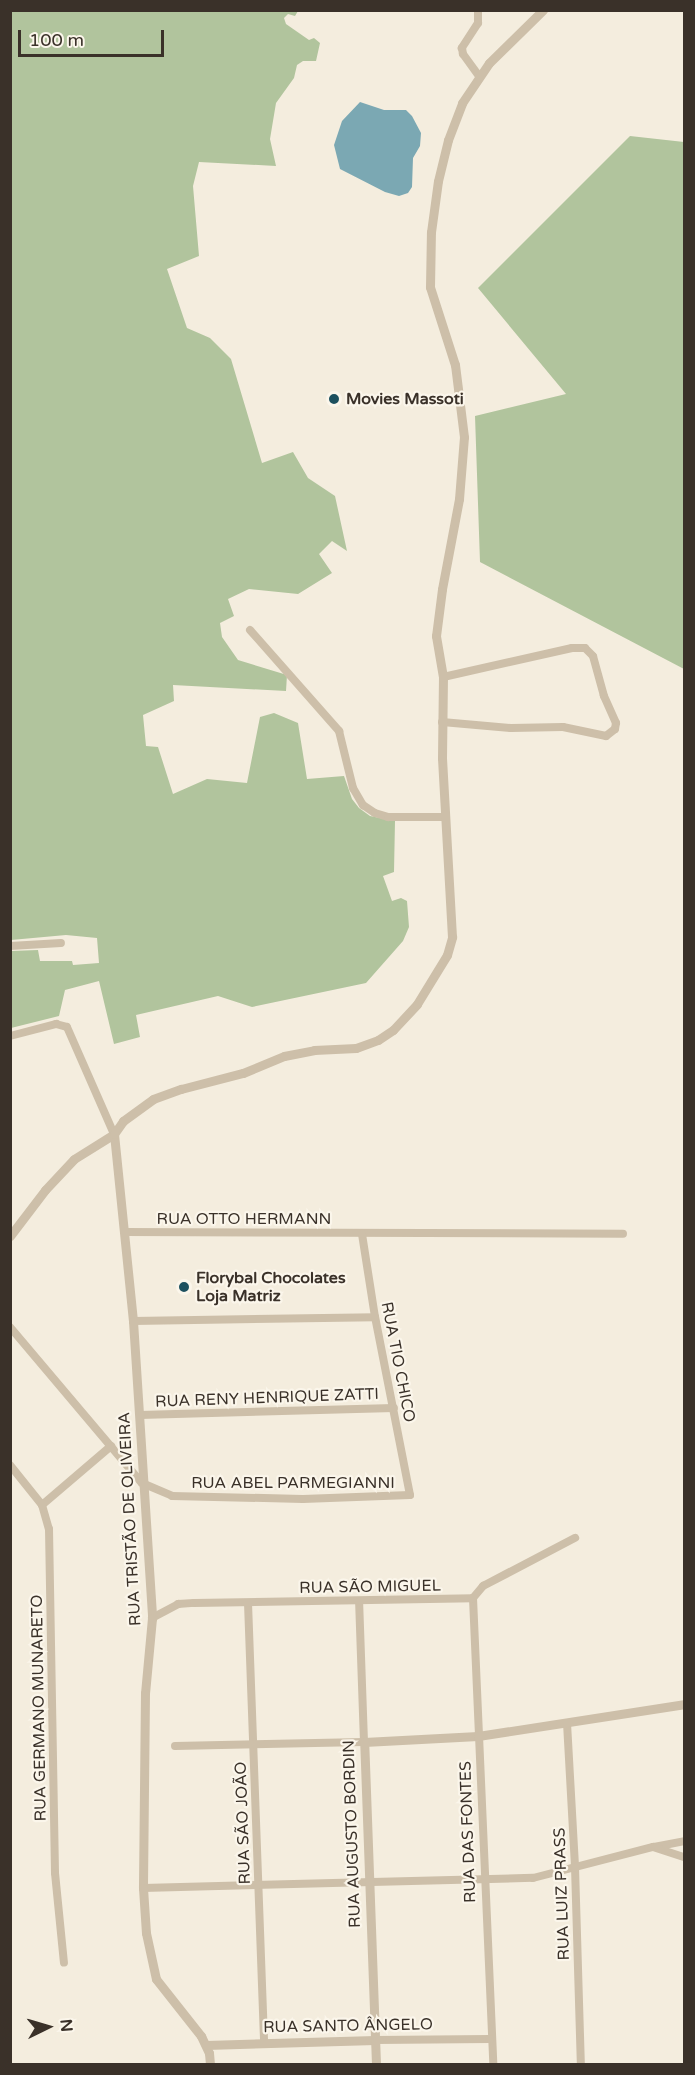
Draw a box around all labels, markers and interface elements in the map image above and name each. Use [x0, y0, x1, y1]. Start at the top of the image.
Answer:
scale bar [21, 18, 166, 56]
text: 100 m [29, 29, 84, 51]
place label: Movies Massoti [346, 389, 464, 409]
marker: Movies Massoti [327, 392, 341, 406]
street label: RUA OTTO HERMANN [157, 1209, 331, 1229]
place label: Florybal Chocolates Loja Matriz [196, 1268, 346, 1306]
marker: Florybal Chocolates Loja Matriz [177, 1280, 191, 1294]
street label: RUA TIO CHICO [377, 1300, 419, 1424]
street label: RUA RENY HENRIQUE ZATTI [155, 1384, 379, 1412]
street label: RUA TRISTÃO DE OLIVEIRA [115, 1412, 145, 1626]
street label: RUA ABEL PARMEGIANNI [191, 1473, 395, 1493]
street label: RUA SÃO MIGUEL [299, 1576, 441, 1598]
street label: RUA GERMANO MUNARETO [27, 1594, 51, 1822]
street label: RUA AUGUSTO BORDIN [339, 1740, 365, 1928]
street label: RUA SÃO JOÃO [231, 1761, 255, 1885]
street label: RUA DAS FONTES [456, 1761, 480, 1903]
street label: RUA LUIZ PRASS [550, 1827, 574, 1961]
north arrow [18, 1997, 78, 2057]
street label: RUA SANTO ÂNGELO [263, 2015, 433, 2037]
text: N [55, 2018, 76, 2033]

